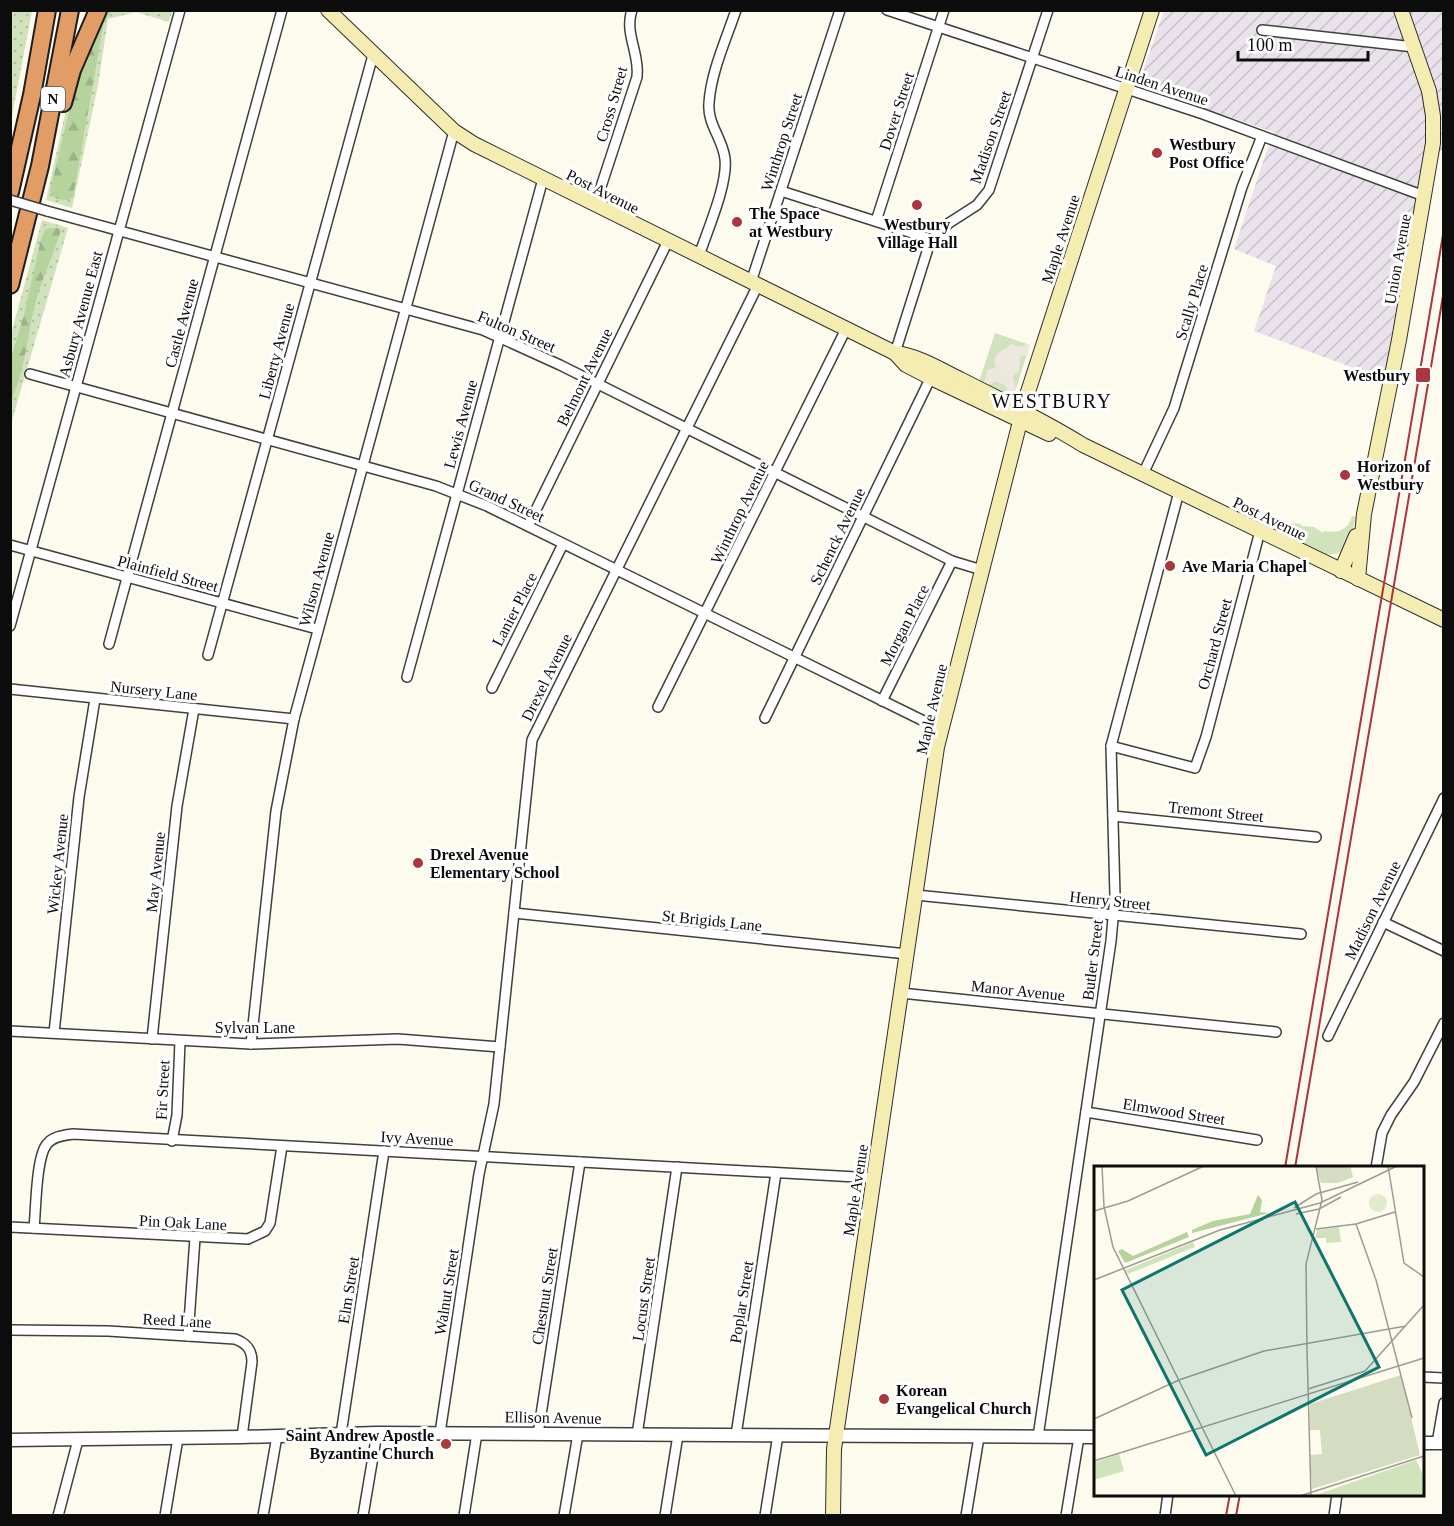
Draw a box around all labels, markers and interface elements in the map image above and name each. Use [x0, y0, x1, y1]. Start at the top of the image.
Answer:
scale bar [1238, 24, 1368, 62]
text: 100 m [1247, 35, 1293, 55]
street label: Linden Avenue [1113, 62, 1211, 109]
street label: Cross Street [593, 64, 631, 144]
street label: Dover Street [876, 69, 917, 152]
road number: N [41, 87, 65, 111]
street label: Madison Street [967, 88, 1015, 186]
street label: Winthrop Street [758, 90, 806, 194]
place label: Westbury Post Office [1169, 136, 1244, 171]
marker: Westbury Post Office [1150, 146, 1164, 160]
street label: Post Avenue [564, 166, 642, 217]
street label: Maple Avenue [1038, 193, 1084, 286]
marker: Westbury Village Hall [910, 198, 924, 212]
place label: The Space at Westbury [749, 205, 833, 241]
street label: Union Avenue [1381, 212, 1414, 306]
marker: The Space at Westbury [730, 215, 744, 229]
place label: Westbury Village Hall [877, 216, 958, 252]
street label: Asbury Avenue East [55, 248, 107, 380]
street label: Scally Place [1172, 262, 1212, 343]
street label: Castle Avenue [161, 277, 202, 370]
street label: Liberty Avenue [255, 301, 298, 401]
street label: Fulton Street [475, 307, 559, 356]
street label: Belmont Avenue [553, 325, 615, 429]
marker: Westbury [1414, 366, 1432, 384]
place label: Westbury [1343, 367, 1410, 385]
street label: Lewis Avenue [441, 378, 480, 470]
district label: WESTBURY [992, 390, 1112, 412]
street label: Winthrop Avenue [707, 458, 773, 567]
place label: Horizon of Westbury [1357, 458, 1431, 494]
marker: Horizon of Westbury [1338, 468, 1352, 482]
street label: Grand Street [466, 476, 548, 526]
street label: Schenck Avenue [807, 485, 868, 588]
street label: Post Avenue [1230, 493, 1309, 543]
street label: Wilson Avenue [296, 530, 337, 628]
street label: Plainfield Street [116, 552, 221, 595]
place label: Ave Maria Chapel [1182, 558, 1308, 576]
marker: Ave Maria Chapel [1163, 559, 1177, 573]
street label: Lanier Place [489, 570, 540, 649]
street label: Morgan Place [877, 582, 933, 669]
street label: Orchard Street [1194, 596, 1235, 692]
street label: Drexel Avenue [518, 631, 575, 724]
street label: Maple Avenue [913, 662, 951, 756]
street label: Nursery Lane [109, 677, 198, 705]
street label: Tremont Street [1167, 798, 1265, 825]
street label: Wickey Avenue [44, 813, 72, 915]
street label: May Avenue [143, 831, 169, 913]
place label: Drexel Avenue Elementary School [430, 846, 560, 882]
marker: Drexel Avenue Elementary School [411, 856, 425, 870]
street label: Madison Avenue [1341, 858, 1404, 962]
street label: Henry Street [1069, 888, 1152, 914]
street label: St Brigids Lane [661, 907, 763, 935]
street label: Butler Street [1079, 918, 1106, 1001]
street label: Manor Avenue [970, 977, 1066, 1004]
street label: Sylvan Lane [215, 1019, 295, 1037]
street label: Fir Street [152, 1059, 173, 1120]
street label: Elmwood Street [1121, 1095, 1227, 1128]
street label: Ivy Avenue [380, 1128, 454, 1150]
street label: Maple Avenue [840, 1143, 872, 1237]
inset map [1094, 1166, 1424, 1496]
street label: Pin Oak Lane [139, 1212, 227, 1233]
street label: Chestnut Street [528, 1246, 561, 1346]
street label: Walnut Street [431, 1247, 462, 1336]
street label: Elm Street [335, 1255, 362, 1325]
street label: Locust Street [629, 1255, 658, 1342]
street label: Poplar Street [727, 1259, 757, 1345]
street label: Reed Lane [142, 1310, 212, 1331]
place label: Korean Evangelical Church [896, 1382, 1031, 1418]
marker: Korean Evangelical Church [877, 1392, 891, 1406]
street label: Ellison Avenue [504, 1408, 602, 1427]
place label: Saint Andrew Apostle Byzantine Church [286, 1427, 434, 1463]
marker: Saint Andrew Apostle Byzantine Church [439, 1437, 453, 1451]

